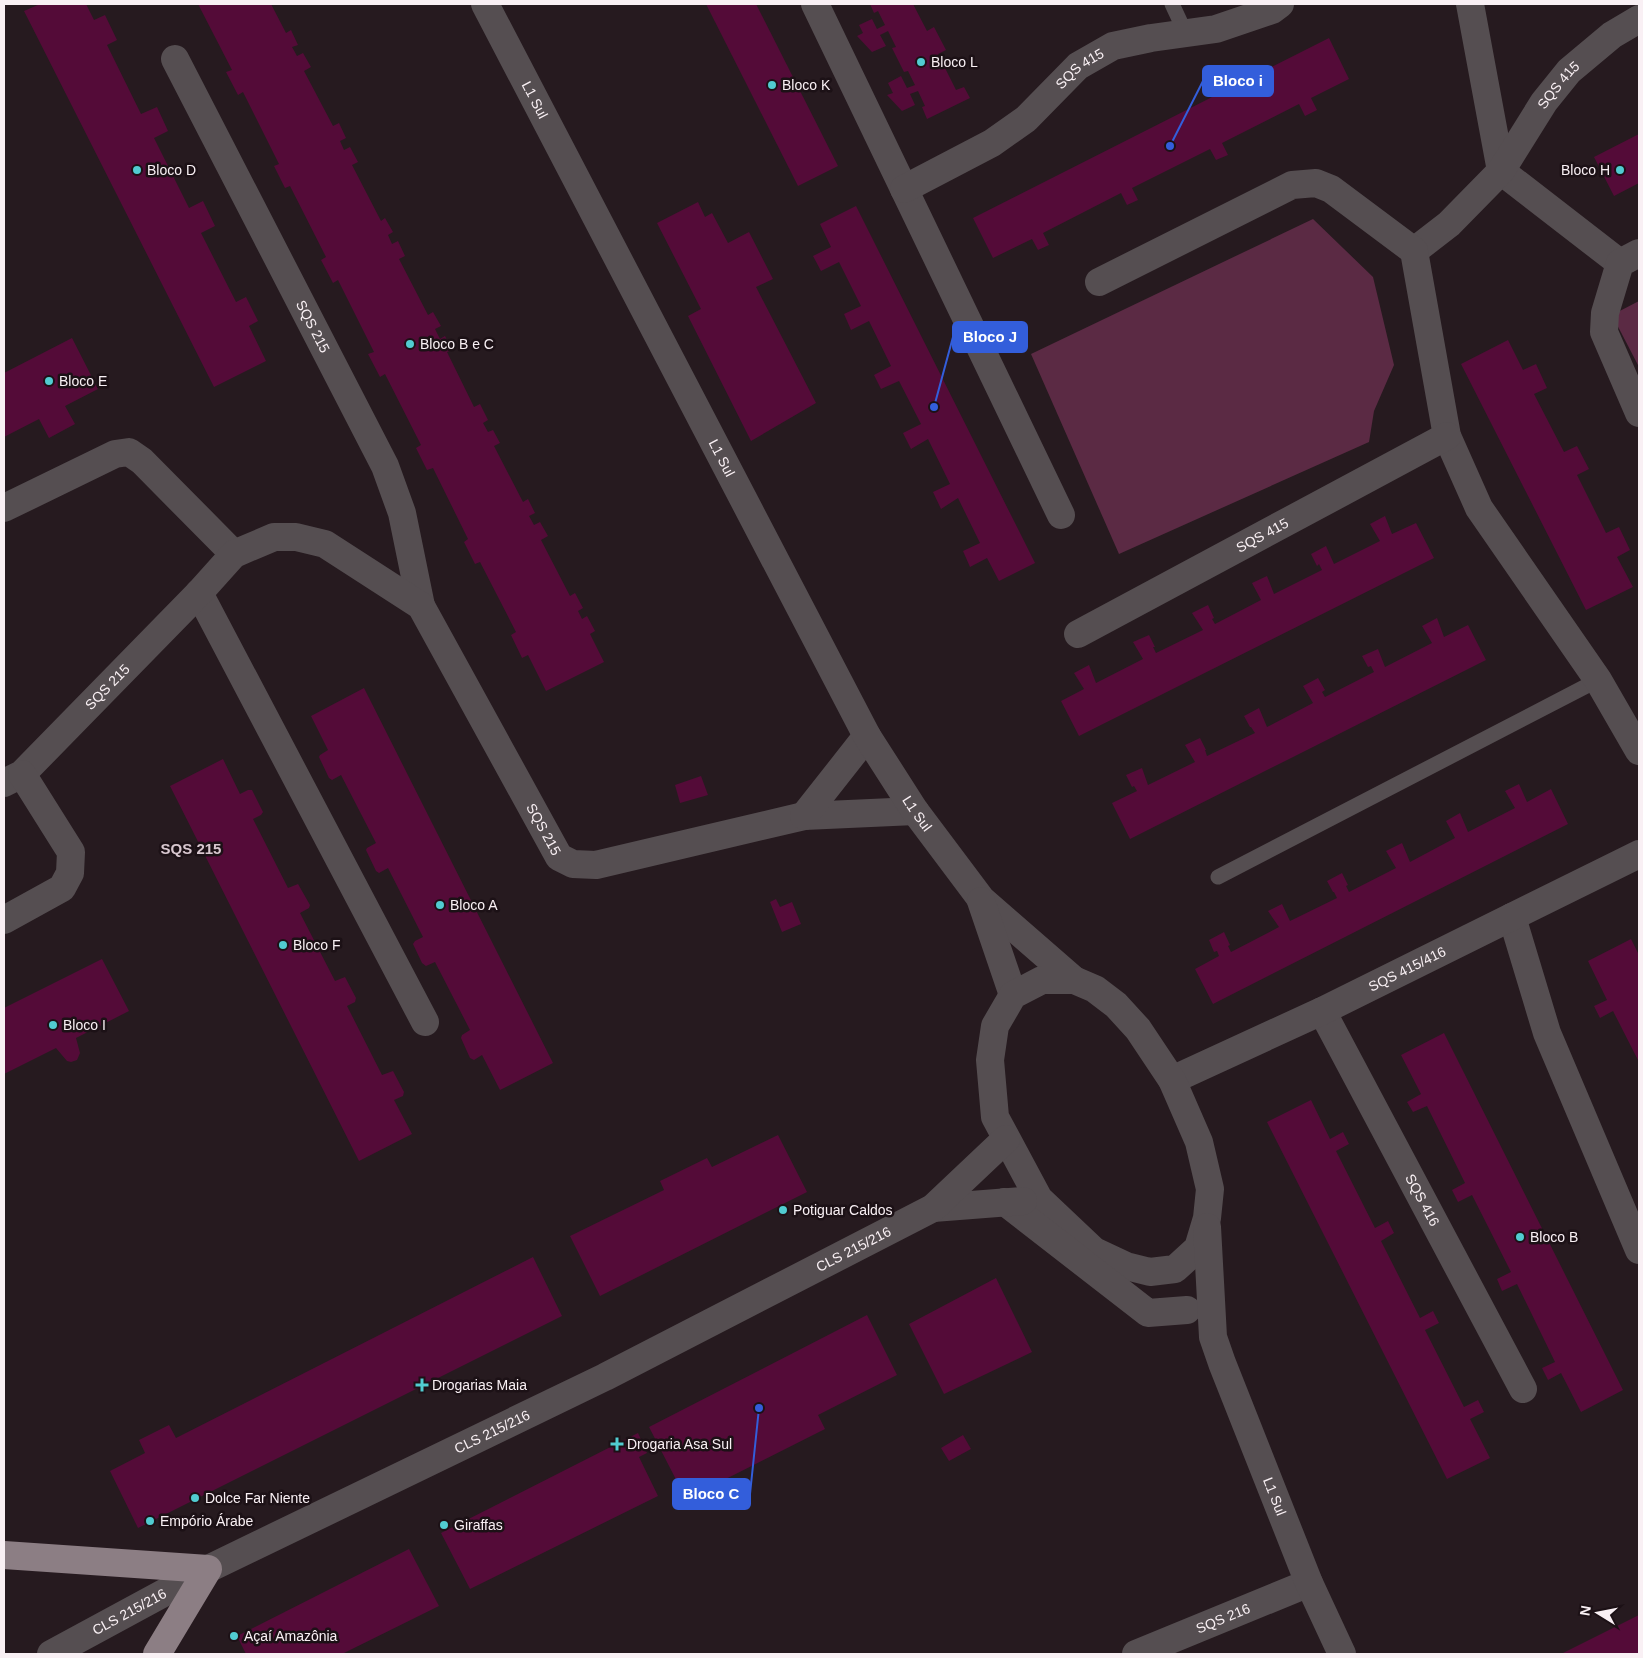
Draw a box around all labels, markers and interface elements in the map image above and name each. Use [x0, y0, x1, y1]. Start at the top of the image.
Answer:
street label: SQS 415 [1052, 45, 1107, 92]
place label: Bloco L [931, 54, 978, 70]
marker: Bloco L [915, 56, 927, 68]
street label: SQS 415 [1534, 58, 1583, 111]
callout: Bloco i [1203, 66, 1273, 96]
text: Bloco i [1213, 72, 1263, 89]
place label: Bloco K [782, 77, 831, 93]
street label: L1 Sul [519, 78, 551, 121]
marker: Bloco K [766, 79, 778, 91]
place label: Bloco D [147, 162, 196, 178]
place label: Bloco H [1561, 162, 1610, 178]
marker: Bloco D [131, 164, 143, 176]
marker: Bloco H [1614, 164, 1626, 176]
street label: SQS 215 [293, 298, 333, 356]
callout: Bloco J [953, 322, 1027, 352]
text: Bloco J [963, 328, 1017, 345]
place label: Bloco B e C [420, 336, 494, 352]
marker: Bloco B e C [404, 338, 416, 350]
place label: Bloco E [59, 373, 107, 389]
marker: Bloco E [43, 375, 55, 387]
street label: L1 Sul [706, 437, 738, 479]
street label: SQS 415 [1233, 515, 1291, 556]
street label: SQS 215 [82, 661, 133, 713]
street label: L1 Sul [899, 793, 935, 834]
street label: SQS 215 [523, 800, 565, 858]
district label: SQS 215 [161, 840, 221, 857]
place label: Bloco A [450, 897, 498, 913]
marker: Bloco A [434, 899, 446, 911]
place label: Bloco F [293, 937, 340, 953]
marker: Bloco F [277, 939, 289, 951]
street label: SQS 415/416 [1366, 943, 1448, 995]
place label: Bloco I [63, 1017, 106, 1033]
marker: Bloco I [47, 1019, 59, 1031]
street label: SQS 416 [1402, 1171, 1443, 1229]
place label: Potiguar Caldos [793, 1202, 893, 1218]
marker: Potiguar Caldos [777, 1204, 789, 1216]
street label: CLS 215/216 [813, 1223, 894, 1275]
place label: Bloco B [1530, 1229, 1578, 1245]
marker: Bloco B [1514, 1231, 1526, 1243]
place label: Drogarias Maia [432, 1377, 527, 1393]
marker: Drogarias Maia [416, 1379, 428, 1391]
street label: CLS 215/216 [452, 1407, 532, 1457]
place label: Drogaria Asa Sul [627, 1436, 732, 1452]
marker: Drogaria Asa Sul [611, 1438, 623, 1450]
street label: L1 Sul [1260, 1475, 1289, 1518]
callout: Bloco C [673, 1479, 750, 1509]
text: Bloco C [683, 1485, 739, 1502]
place label: Dolce Far Niente [205, 1490, 310, 1506]
marker: Dolce Far Niente [189, 1492, 201, 1504]
place label: Empório Árabe [160, 1513, 254, 1529]
marker: Empório Árabe [144, 1515, 156, 1527]
place label: Giraffas [454, 1517, 503, 1533]
marker: Giraffas [438, 1519, 450, 1531]
street label: CLS 215/216 [89, 1585, 169, 1638]
north arrow [1573, 1588, 1623, 1638]
street label: SQS 216 [1194, 1600, 1252, 1637]
text: N [1576, 1604, 1594, 1617]
place label: Açaí Amazônia [244, 1628, 338, 1644]
marker: Açaí Amazônia [228, 1630, 240, 1642]

